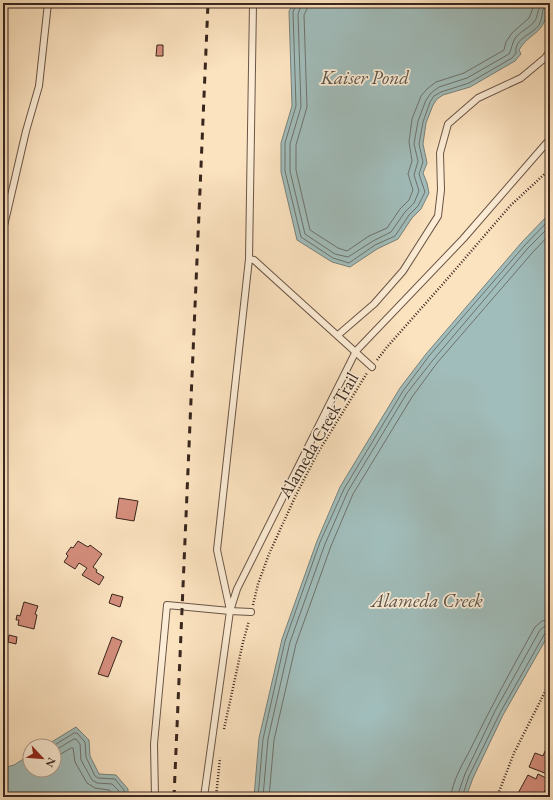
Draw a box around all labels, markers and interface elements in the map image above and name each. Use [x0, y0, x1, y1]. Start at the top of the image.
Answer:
water label: Kaiser Pond [320, 65, 409, 90]
street label: Alameda Creek Trail [272, 368, 363, 503]
water label: Alameda Creek [369, 588, 483, 613]
north arrow [22, 738, 62, 778]
text: N [43, 755, 59, 770]

